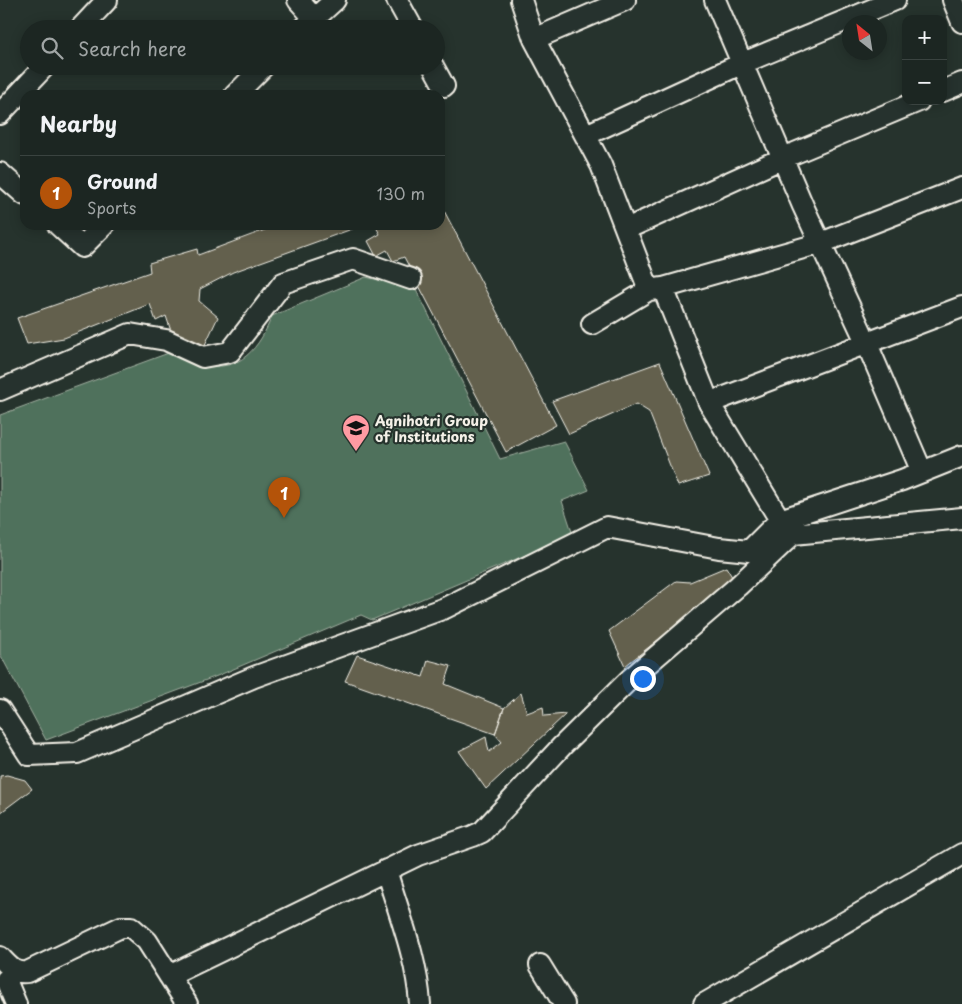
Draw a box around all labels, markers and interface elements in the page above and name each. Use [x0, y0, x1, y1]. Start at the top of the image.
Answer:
north arrow [842, 15, 887, 60]
map controls [902, 15, 947, 105]
button: + [902, 15, 947, 60]
search box [20, 20, 445, 75]
icon: search [38, 34, 66, 62]
text: Search here [78, 34, 187, 62]
button: − [902, 60, 947, 105]
text: Nearby [40, 107, 117, 139]
text: Ground [87, 167, 158, 195]
text: 1 [52, 181, 60, 205]
text: 130 m [377, 181, 425, 205]
text: Sports [87, 195, 136, 219]
place label: Agnihotri Group of Institutions [374, 410, 488, 447]
school or university icon: Agnihotri Group of Institutions [341, 413, 371, 452]
pin: 1 [268, 477, 300, 518]
your location [630, 666, 656, 692]

